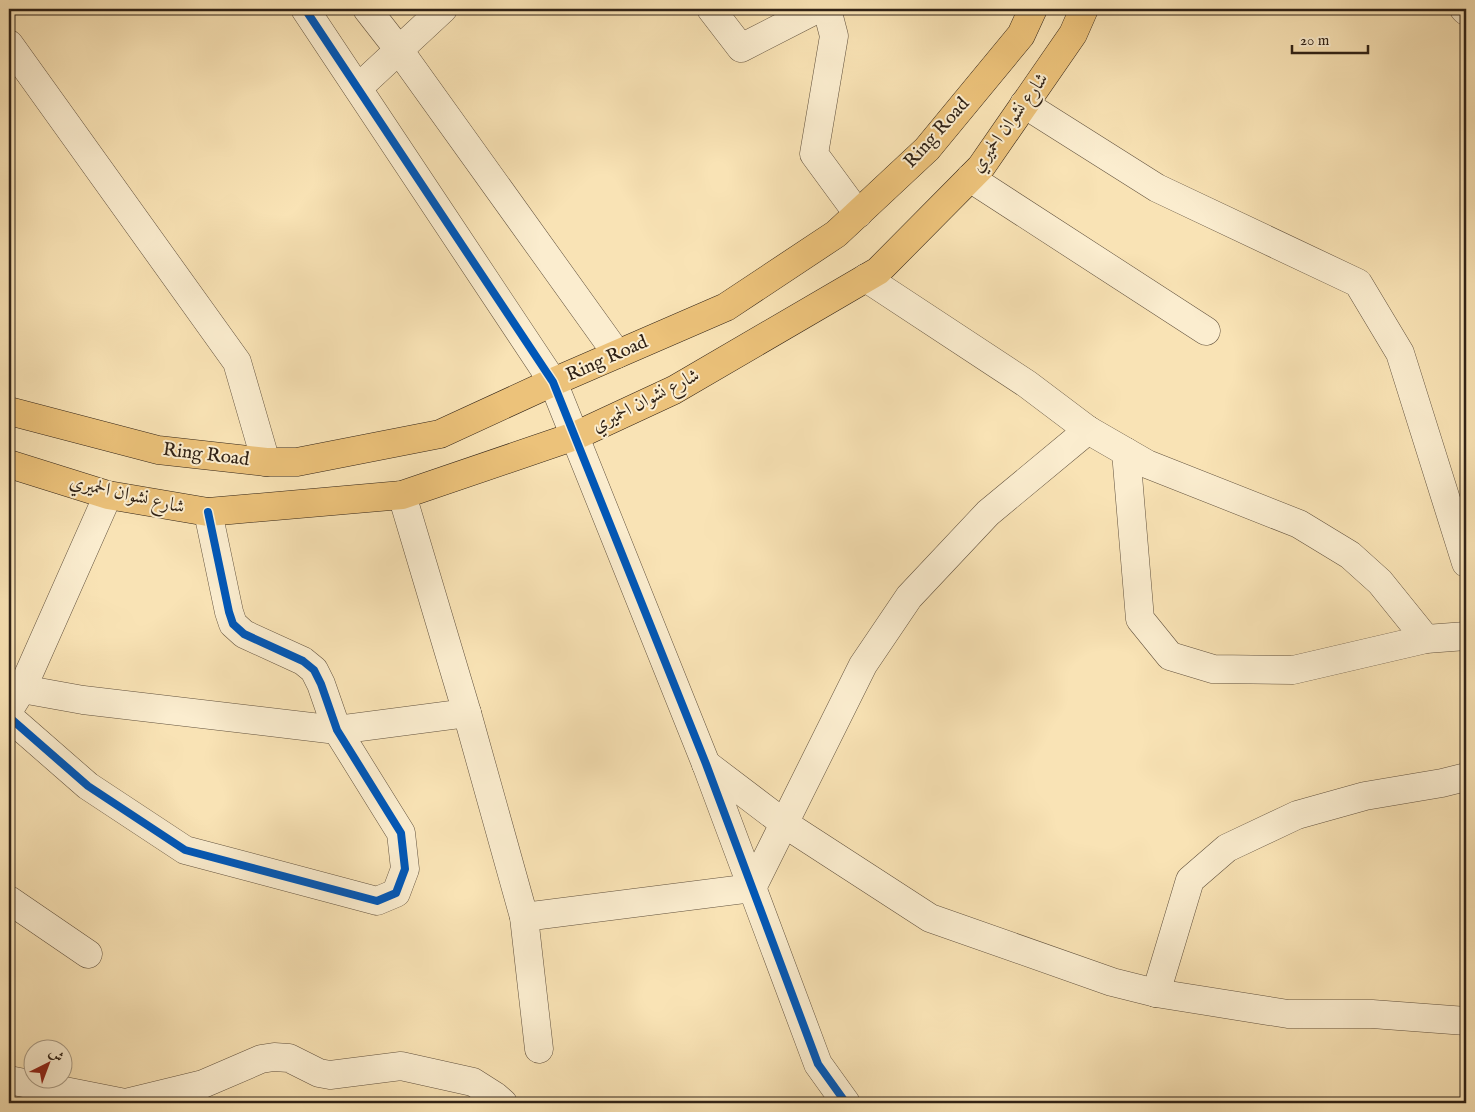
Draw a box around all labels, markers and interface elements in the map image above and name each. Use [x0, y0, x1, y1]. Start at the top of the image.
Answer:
scale bar [1292, 22, 1369, 54]
text: 20 m [1300, 31, 1330, 50]
street label: شارع نشوان الحميري [966, 68, 1056, 179]
street label: Ring Road [899, 92, 976, 173]
street label: Ring Road [562, 330, 652, 388]
street label: شارع نشوان الحميري [588, 364, 705, 440]
street label: Ring Road [161, 438, 251, 472]
street label: شارع نشوان الحميري [66, 470, 187, 522]
north arrow [22, 1040, 72, 1090]
text: ش [45, 1044, 67, 1066]

